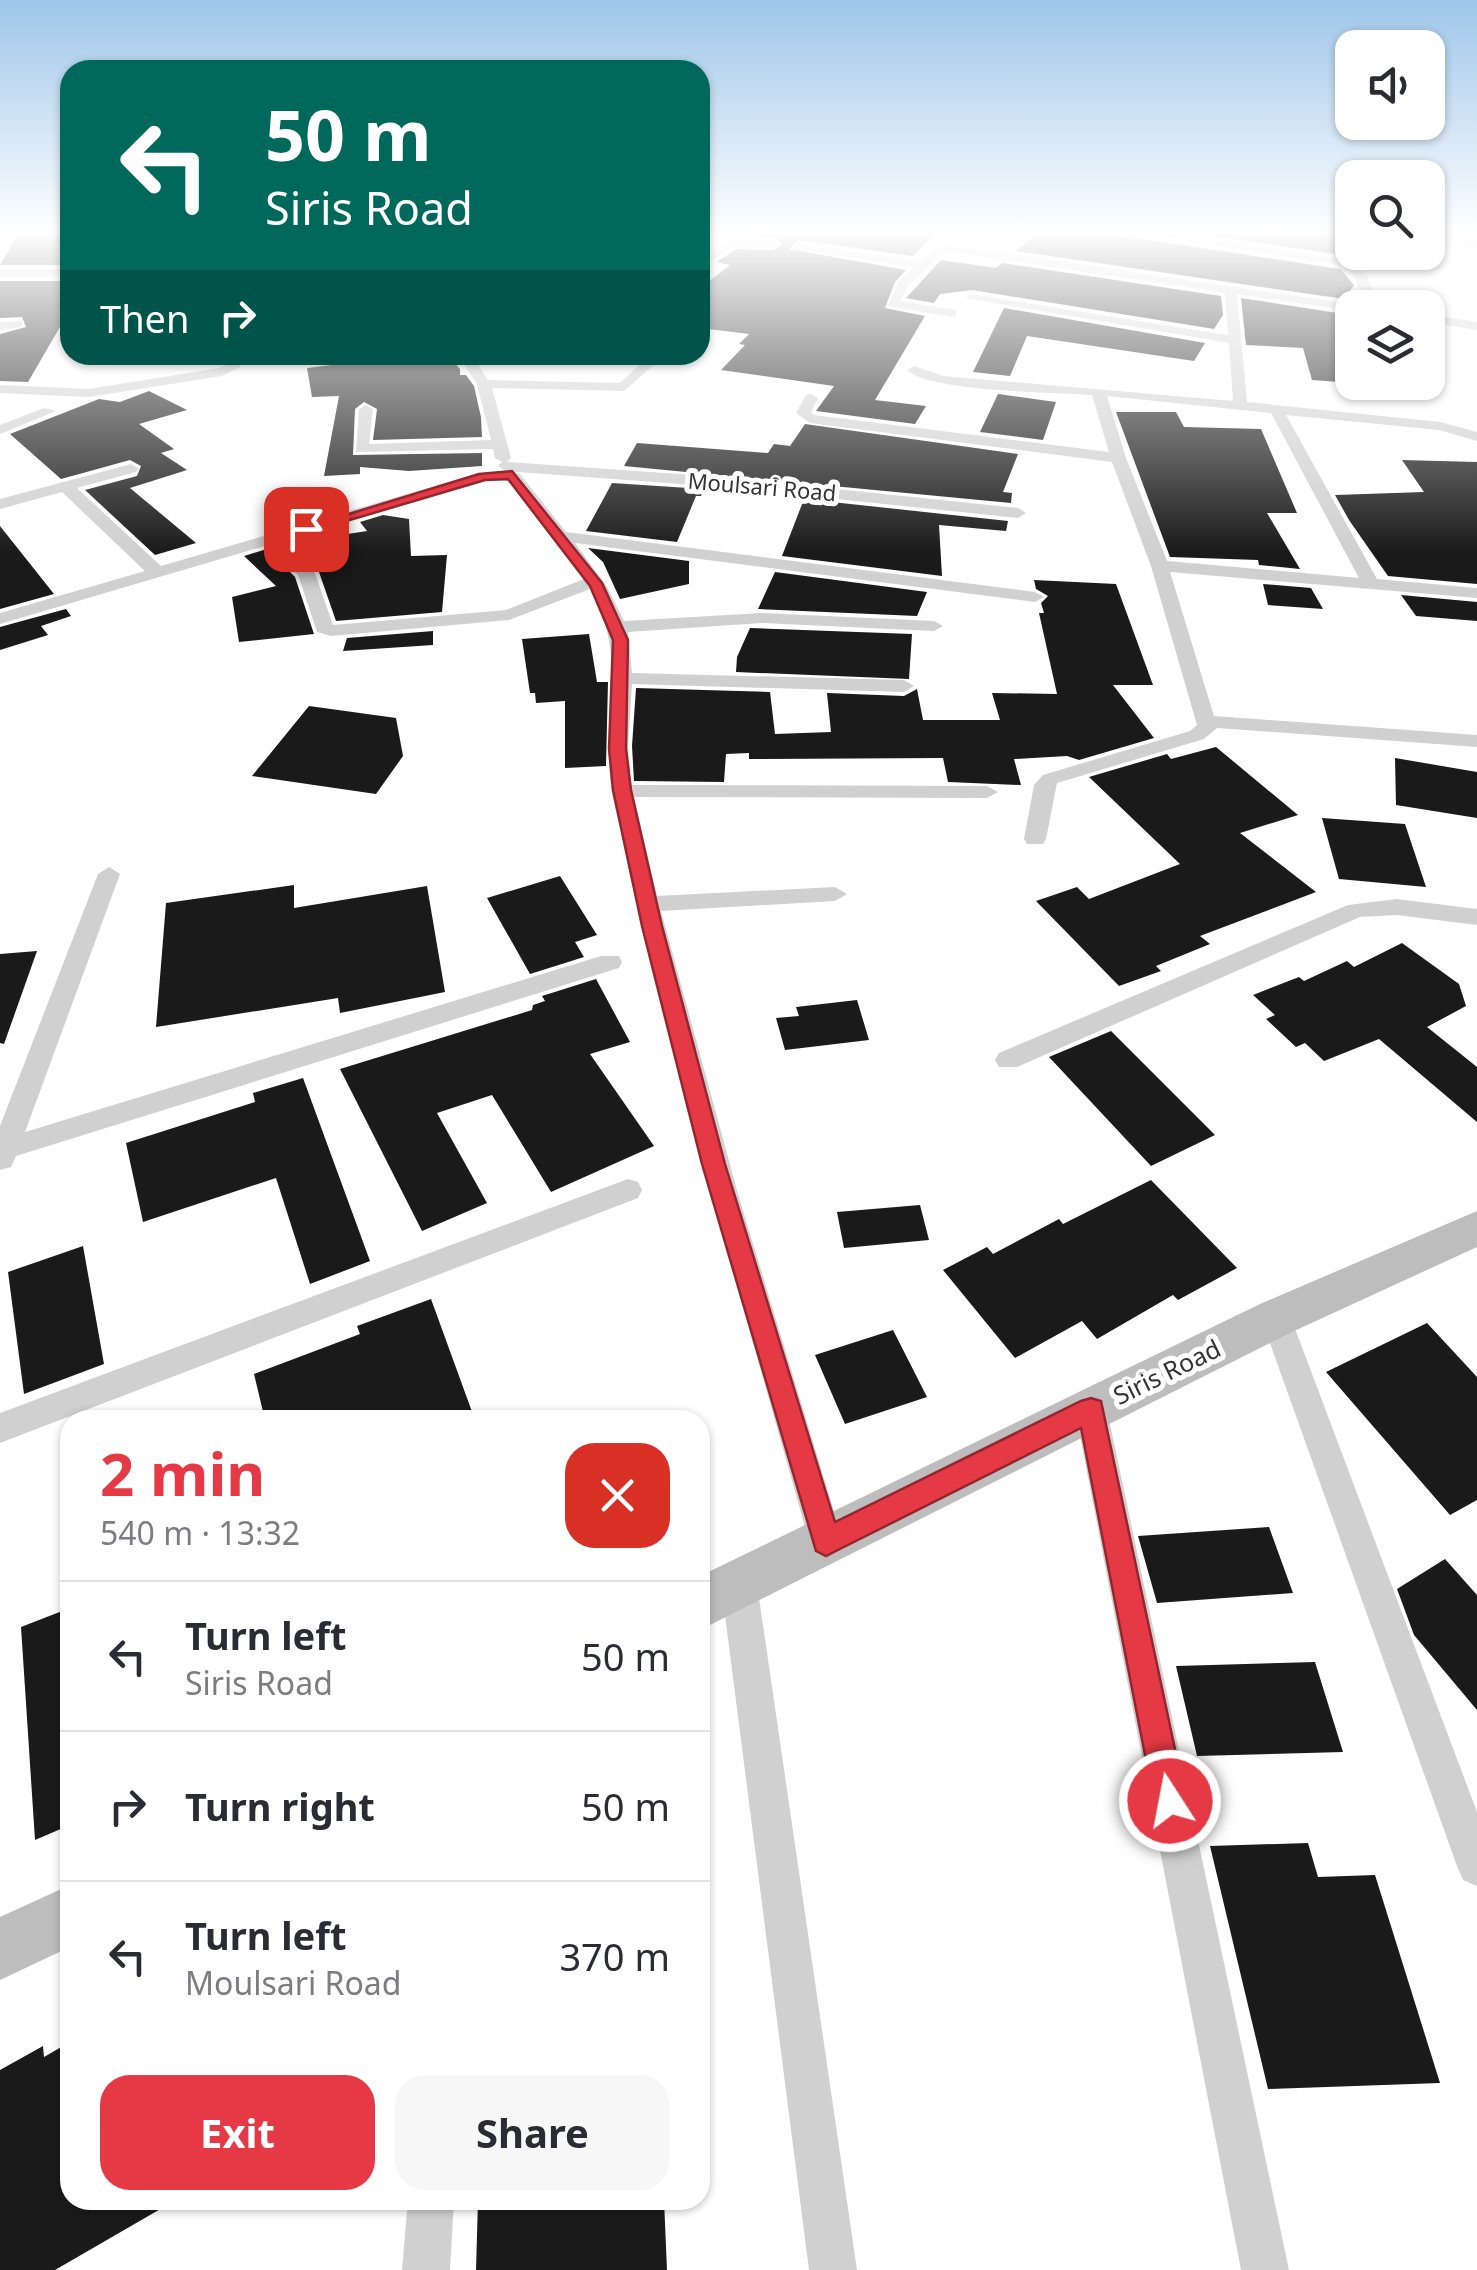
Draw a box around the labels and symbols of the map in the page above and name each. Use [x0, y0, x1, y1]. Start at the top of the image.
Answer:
street label: Moulsari Road [687, 465, 837, 507]
pin [264, 487, 349, 572]
street label: Siris Road [1107, 1331, 1226, 1412]
position arrow [1118, 1749, 1222, 1853]

